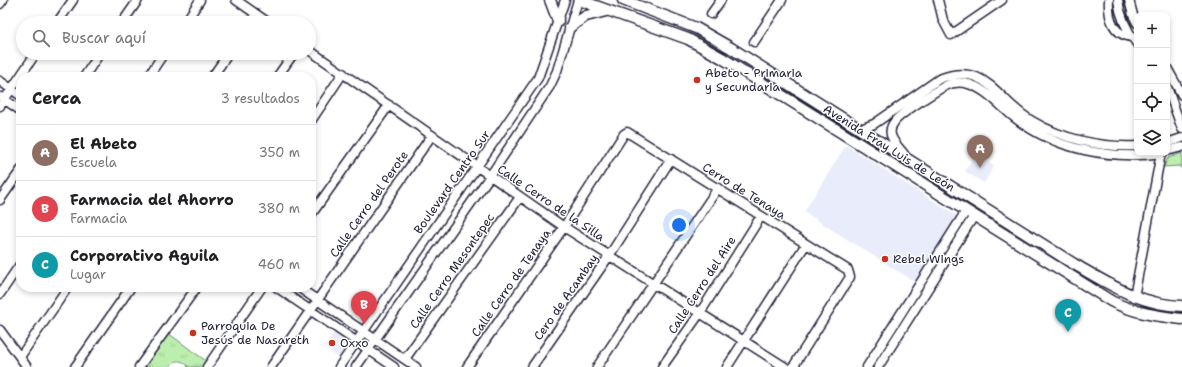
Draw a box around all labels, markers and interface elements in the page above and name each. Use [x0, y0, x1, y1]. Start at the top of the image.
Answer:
map controls [1134, 12, 1170, 156]
button: + [1134, 12, 1170, 48]
search box [16, 16, 316, 60]
icon: search [30, 27, 52, 49]
text: Buscar aquí [62, 28, 146, 48]
button: − [1134, 48, 1170, 84]
place label: Abeto - Primaria y Secundaria [705, 65, 803, 95]
marker: Abeto - Primaria y Secundaria [692, 75, 702, 85]
button: locate [1134, 84, 1170, 120]
text: Cerca [32, 87, 81, 109]
text: 3 resultados [221, 90, 300, 107]
street label: Avenida Fray Luis de León [820, 101, 958, 195]
button: layers [1134, 120, 1170, 156]
street label: Boulevard Centro Sur [410, 127, 494, 237]
text: El Abeto [70, 134, 137, 154]
pin: A [967, 135, 993, 168]
text: A [40, 144, 50, 161]
text: 350 m [259, 144, 300, 161]
street label: Calle Cerro del Perote [326, 147, 412, 261]
text: Escuela [70, 154, 117, 171]
street label: Cerro de Tenaya [699, 159, 789, 223]
street label: Calle Cerro de la Silla [494, 161, 608, 245]
text: Farmacia del Ahorro [70, 190, 234, 210]
text: B [41, 200, 49, 217]
text: 380 m [258, 200, 300, 217]
text: Farmacia [70, 210, 127, 227]
street label: Calle Cerro Mesontepec [406, 210, 498, 332]
your location [669, 215, 689, 235]
street label: Calle Cerro de Tenaya [468, 226, 555, 340]
street label: Calle Cerro del Aire [664, 233, 740, 337]
text: Corporativo Aguila [70, 246, 219, 266]
street label: Cero de Acambay [530, 251, 602, 343]
place label: Rebel Wings [893, 251, 964, 267]
marker: Rebel Wings [880, 254, 890, 264]
text: C [41, 256, 49, 273]
text: 460 m [258, 256, 300, 273]
text: Lugar [70, 266, 106, 283]
pin: B [351, 291, 377, 324]
pin: C [1055, 299, 1081, 332]
place label: Parroquia De Jesús de Nasareth [201, 318, 309, 348]
marker: Parroquia De Jesús de Nasareth [188, 328, 198, 338]
place label: Oxxo [340, 335, 369, 351]
marker: Oxxo [327, 338, 337, 348]

